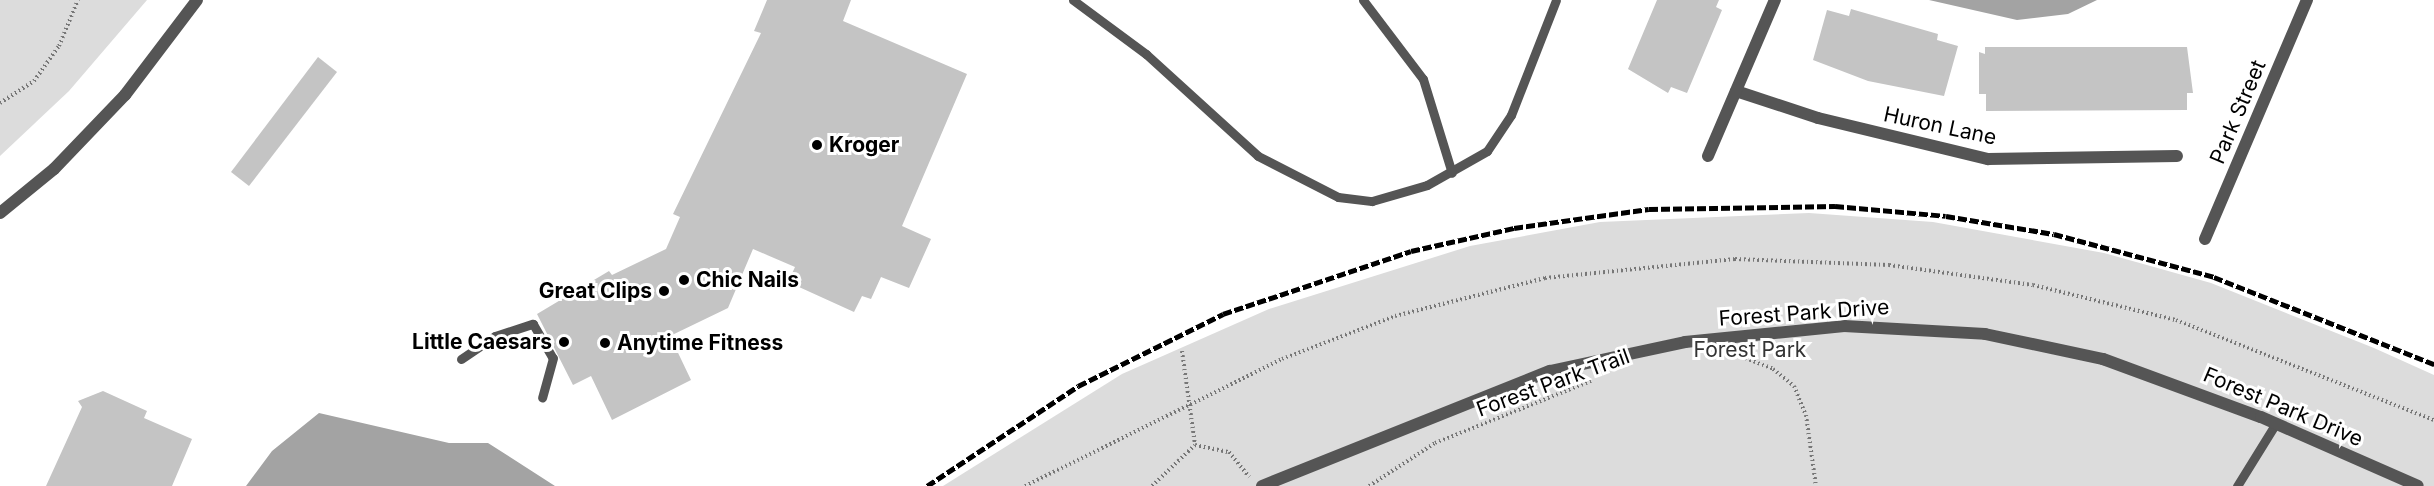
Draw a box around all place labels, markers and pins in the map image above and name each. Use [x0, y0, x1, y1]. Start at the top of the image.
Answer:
place label: Kroger [829, 132, 899, 158]
marker: Kroger [810, 138, 824, 152]
place label: Chic Nails [696, 267, 799, 293]
marker: Chic Nails [677, 273, 691, 287]
place label: Great Clips [539, 278, 652, 304]
marker: Great Clips [657, 284, 671, 298]
place label: Little Caesars [412, 329, 552, 355]
place label: Anytime Fitness [617, 330, 783, 356]
marker: Little Caesars [557, 335, 571, 349]
marker: Anytime Fitness [598, 336, 612, 350]

